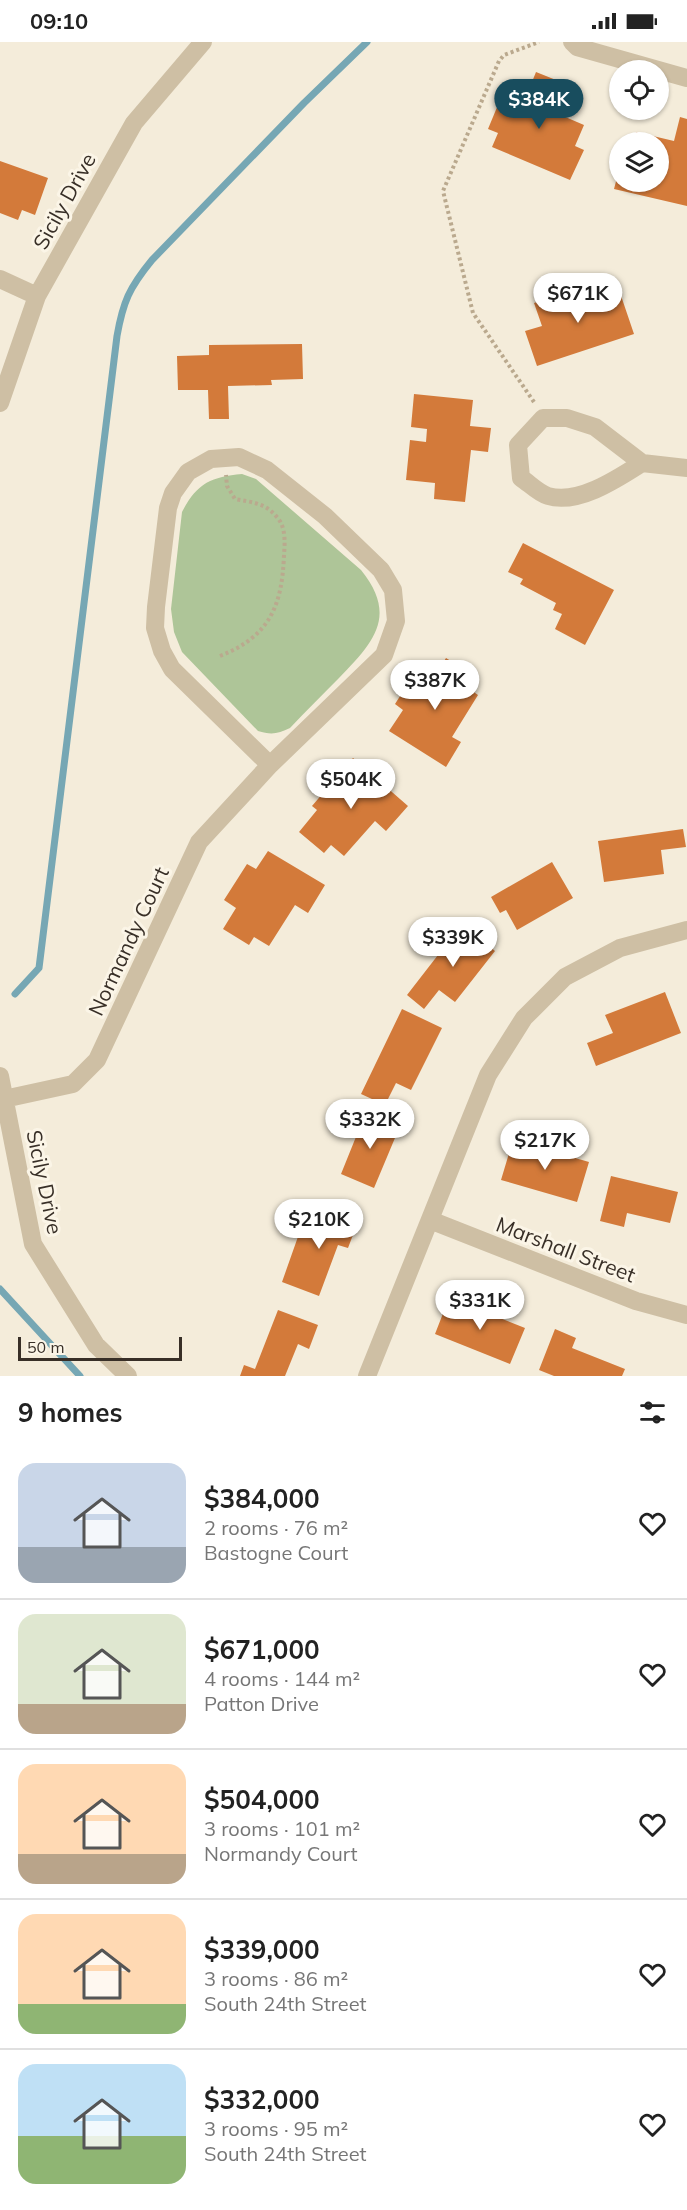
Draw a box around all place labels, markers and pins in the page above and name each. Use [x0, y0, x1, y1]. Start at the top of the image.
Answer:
pin: $384K [497, 79, 581, 130]
pin: $671K [536, 273, 620, 324]
pin: $387K [393, 660, 477, 711]
pin: $504K [309, 759, 393, 810]
pin: $339K [411, 917, 495, 968]
pin: $332K [328, 1099, 412, 1150]
pin: $217K [503, 1120, 587, 1171]
pin: $210K [277, 1199, 361, 1250]
pin: $331K [438, 1280, 522, 1331]

